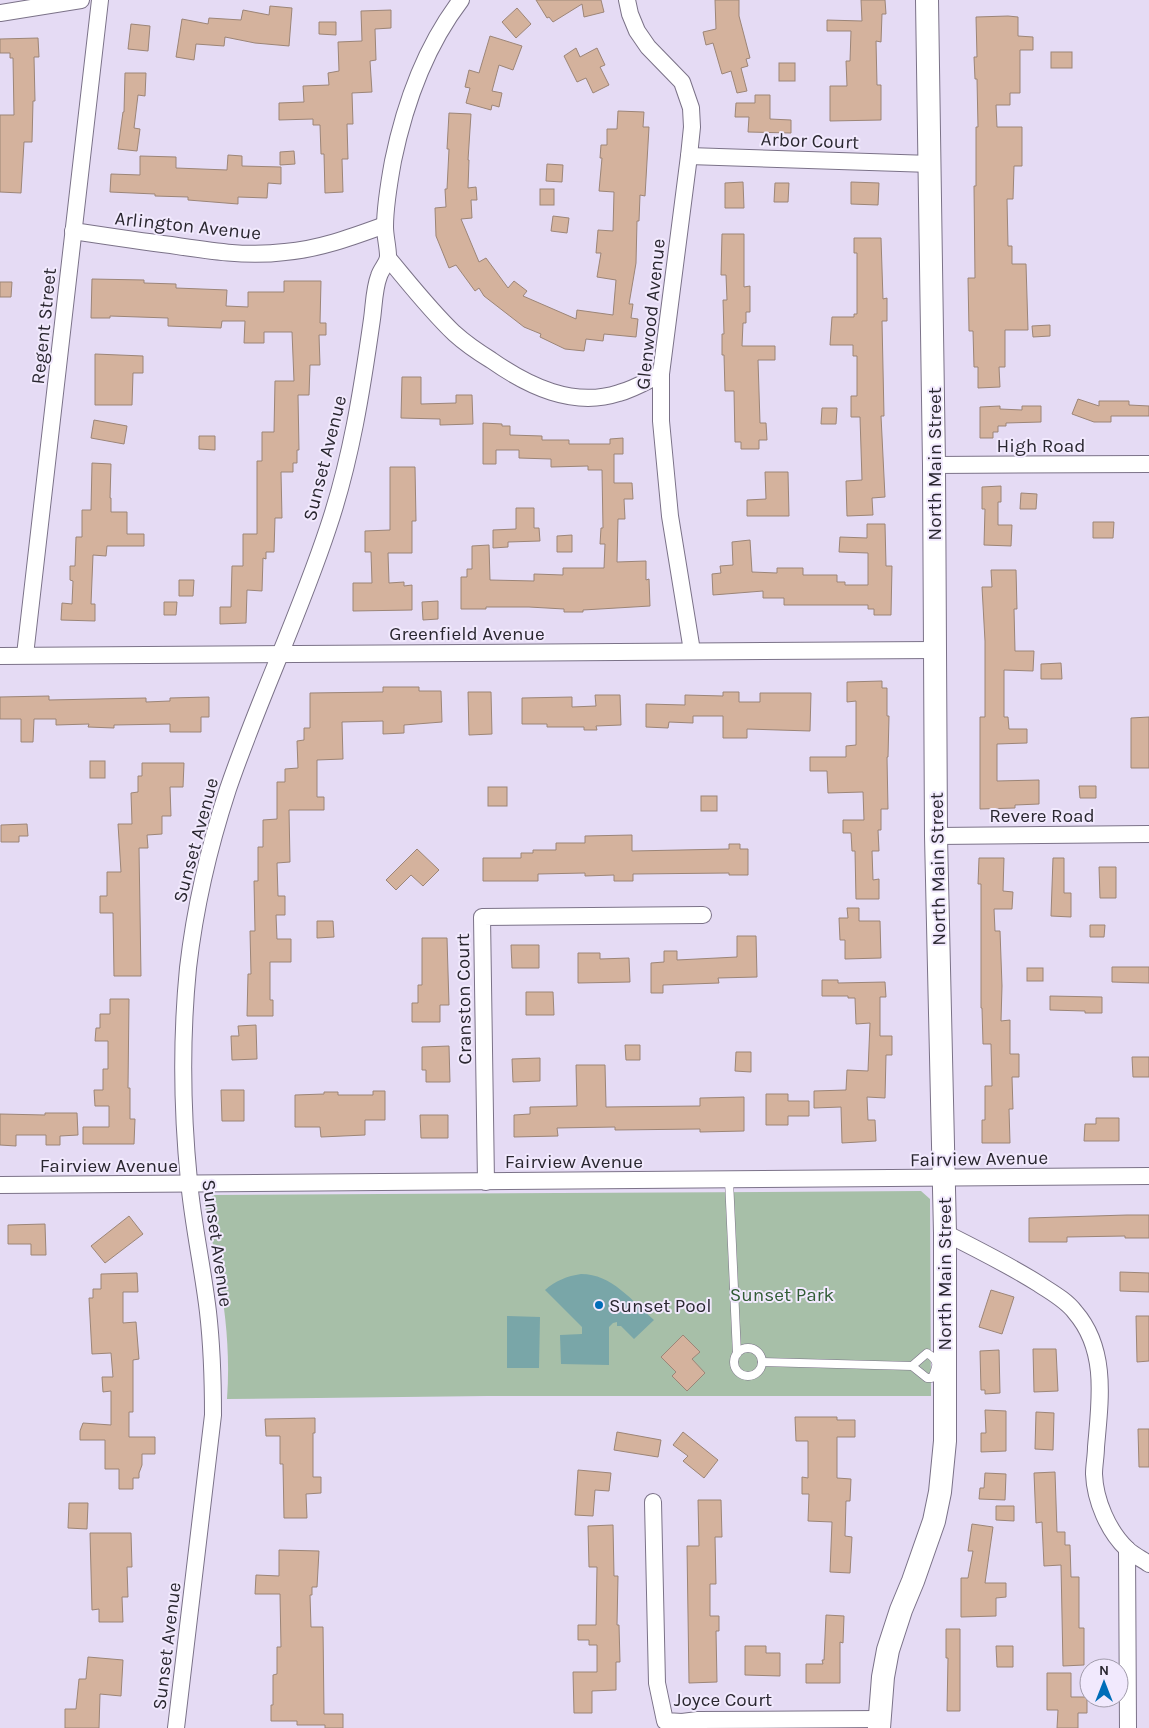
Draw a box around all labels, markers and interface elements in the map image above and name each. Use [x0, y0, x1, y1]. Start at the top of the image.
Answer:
street label: Arbor Court [760, 128, 859, 154]
street label: Arlington Avenue [114, 207, 262, 245]
street label: Glenwood Avenue [632, 238, 670, 391]
street label: Regent Street [27, 267, 61, 386]
street label: North Main Street [924, 387, 946, 541]
street label: Sunset Avenue [299, 393, 351, 523]
street label: High Road [997, 435, 1085, 457]
street label: Greenfield Avenue [389, 623, 545, 645]
street label: Sunset Avenue [169, 775, 223, 905]
street label: North Main Street [926, 792, 950, 946]
street label: Revere Road [989, 805, 1095, 827]
street label: Cranston Court [452, 933, 476, 1065]
street label: Fairview Avenue [910, 1147, 1048, 1171]
street label: Fairview Avenue [505, 1151, 643, 1173]
street label: Fairview Avenue [40, 1155, 178, 1177]
street label: Sunset Avenue [197, 1178, 237, 1308]
street label: North Main Street [934, 1197, 956, 1351]
park label: Sunset Park [730, 1284, 834, 1306]
place label: Sunset Pool [609, 1295, 711, 1317]
marker: Sunset Pool [593, 1299, 605, 1311]
street label: Sunset Avenue [148, 1581, 186, 1711]
north arrow [1079, 1658, 1129, 1708]
text: N [1099, 1662, 1109, 1679]
street label: Joyce Court [674, 1689, 772, 1711]

